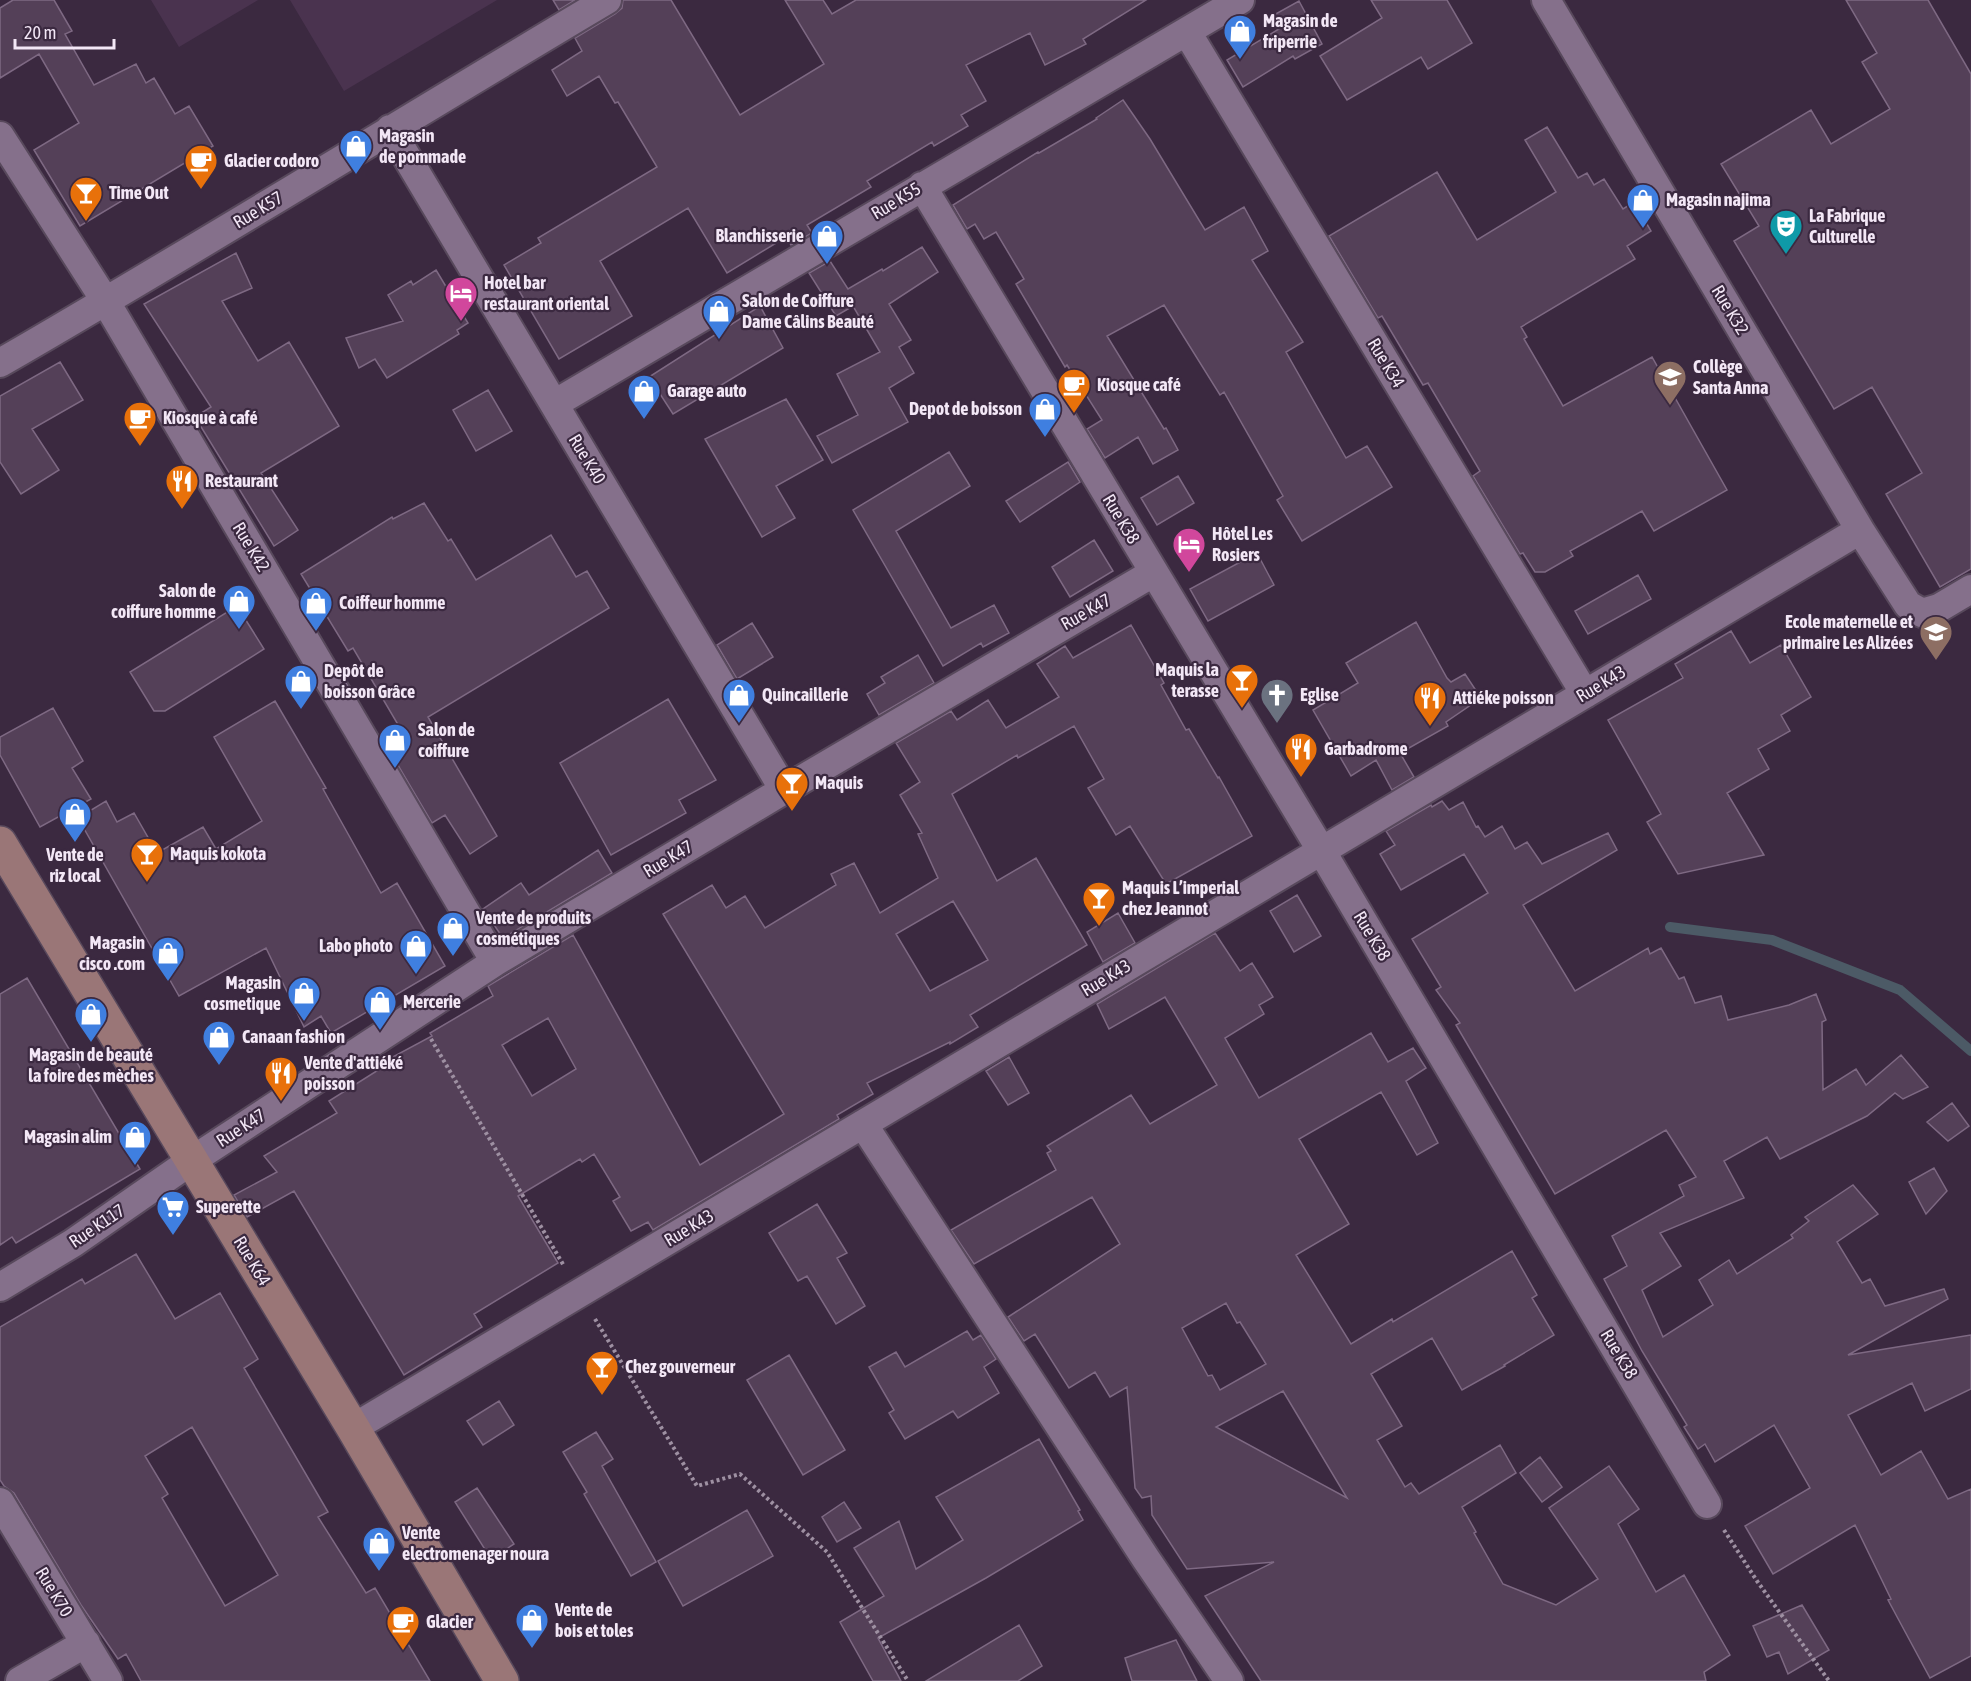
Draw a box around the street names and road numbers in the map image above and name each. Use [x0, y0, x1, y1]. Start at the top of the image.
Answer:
street label: Rue K55 [867, 178, 924, 223]
street label: Rue K57 [229, 187, 286, 232]
street label: Rue K32 [1708, 281, 1753, 338]
street label: Rue K34 [1364, 334, 1409, 391]
street label: Rue K40 [565, 430, 610, 487]
street label: Rue K38 [1099, 490, 1144, 547]
street label: Rue K42 [229, 518, 274, 575]
street label: Rue K47 [1057, 589, 1114, 634]
street label: Rue K43 [1572, 661, 1629, 706]
street label: Rue K47 [639, 836, 696, 881]
street label: Rue K38 [1350, 907, 1395, 964]
street label: Rue K43 [1077, 955, 1134, 1000]
street label: Rue K47 [212, 1104, 269, 1151]
street label: Rue K117 [65, 1199, 129, 1252]
street label: Rue K43 [660, 1205, 717, 1250]
street label: Rue K64 [230, 1232, 275, 1289]
street label: Rue K38 [1597, 1325, 1642, 1382]
street label: Rue K70 [32, 1563, 77, 1620]

